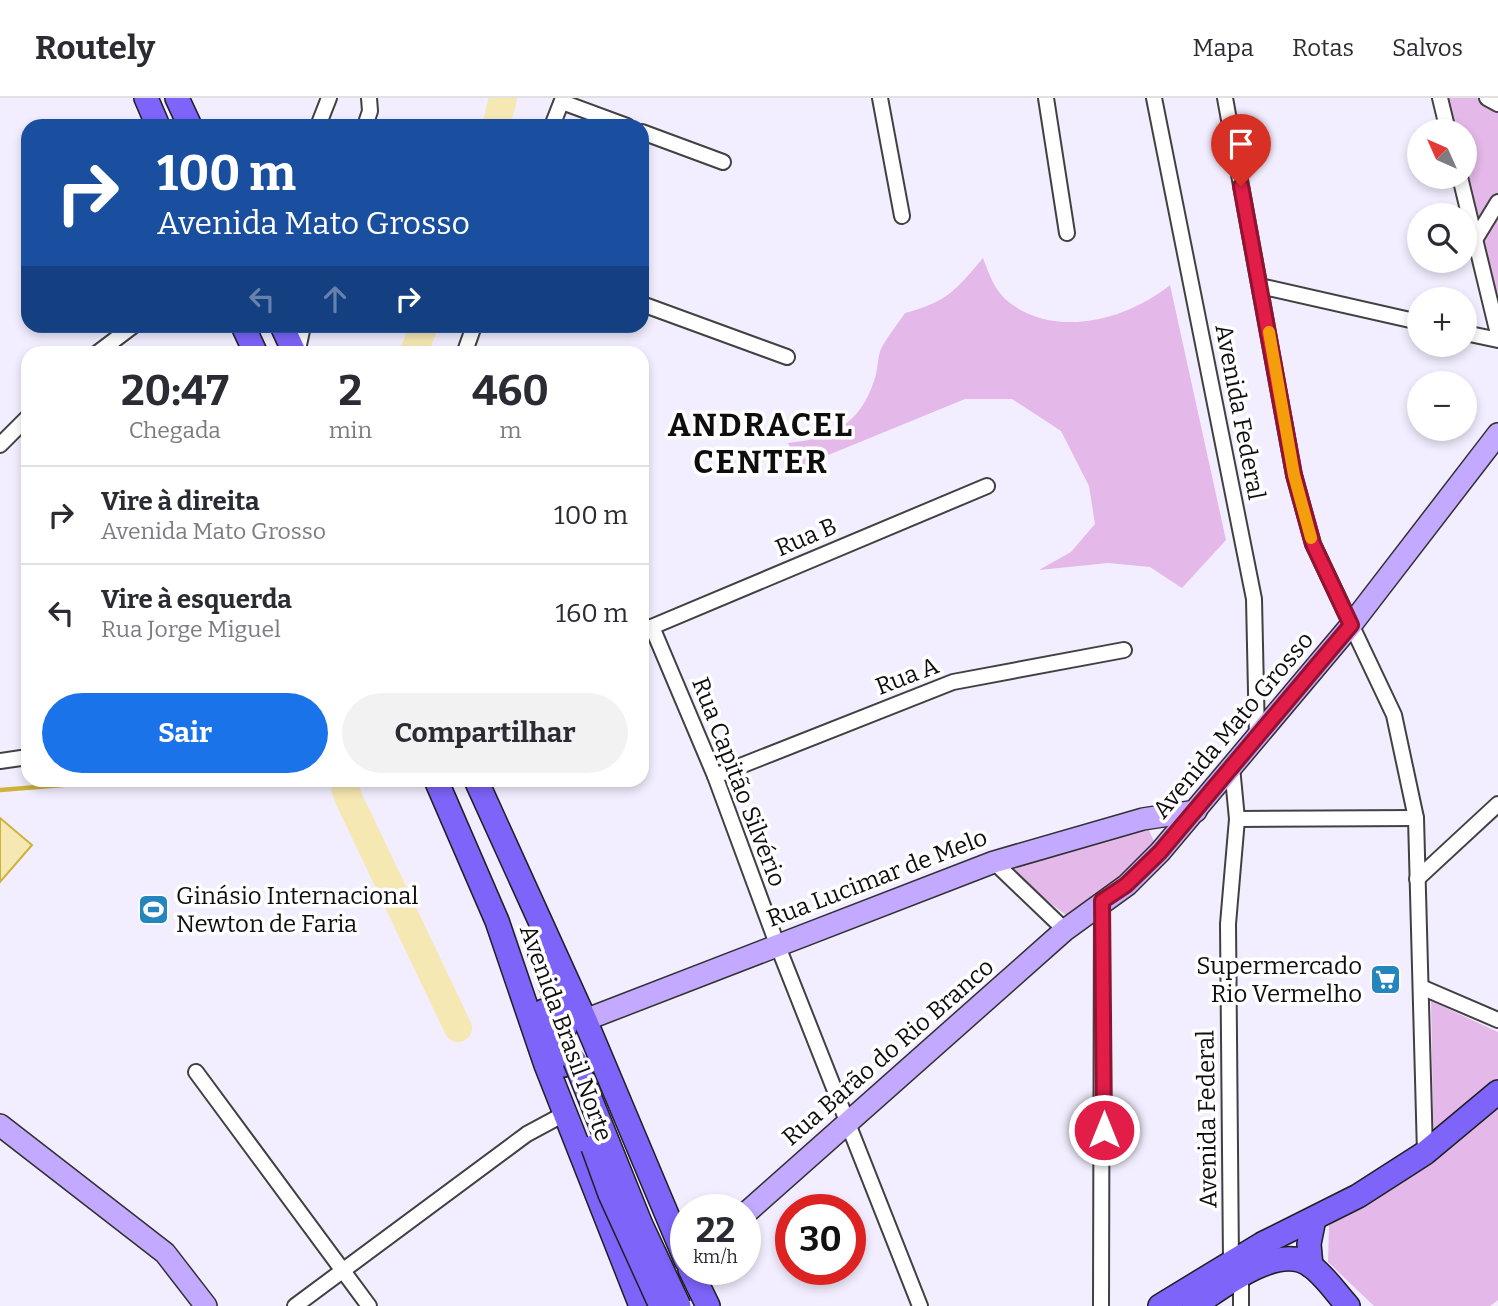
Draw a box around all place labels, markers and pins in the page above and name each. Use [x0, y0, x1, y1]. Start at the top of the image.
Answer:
pin [1211, 114, 1271, 186]
place label: Ginásio Internacional Newton de Faria [176, 882, 418, 938]
sports icon: Ginásio Internacional Newton de Faria [136, 893, 170, 927]
place label: Supermercado Rio Vermelho [1196, 952, 1362, 1008]
supermarket icon: Supermercado Rio Vermelho [1368, 963, 1402, 997]

